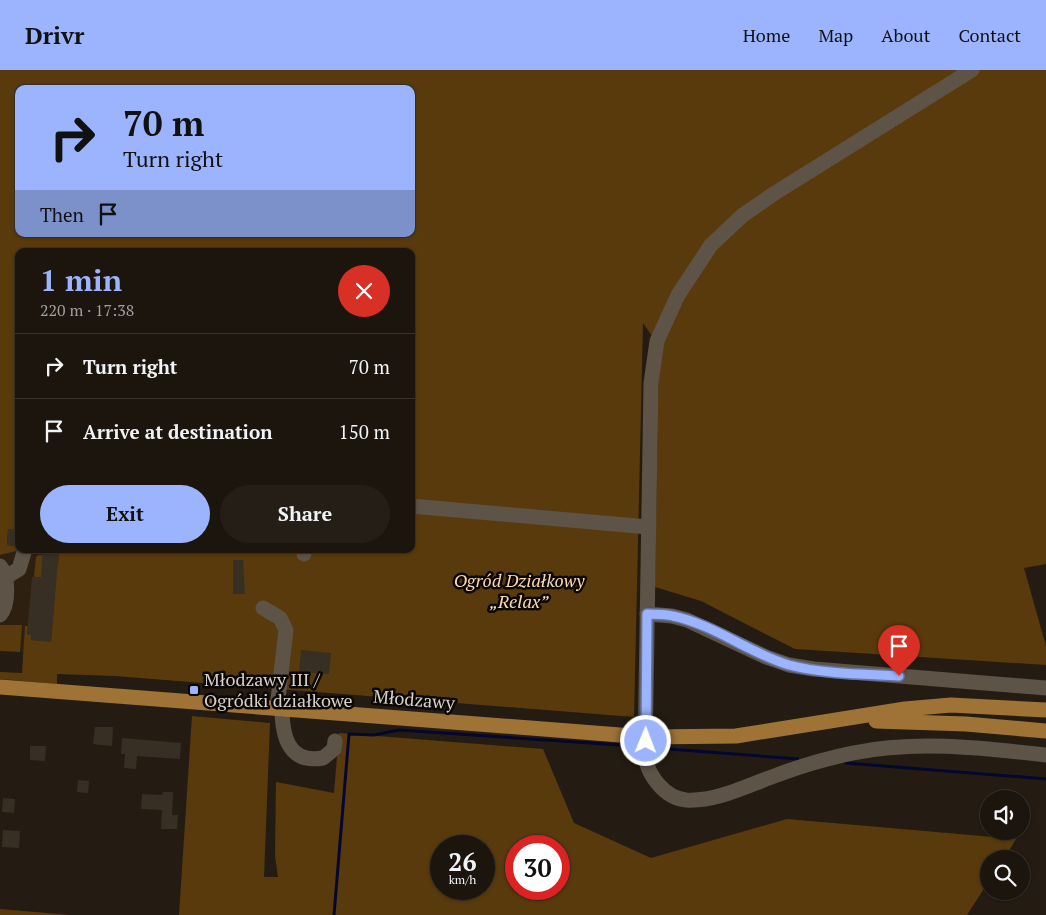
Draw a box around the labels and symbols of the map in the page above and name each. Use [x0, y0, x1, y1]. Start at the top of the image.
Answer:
park label: Ogród Działkowy „Relax” [454, 568, 585, 613]
pin [878, 625, 920, 676]
place label: Młodzawy III / Ogródki działkowe [204, 667, 353, 712]
street label: Młodzawy [372, 683, 457, 715]
marker: Młodzawy III / Ogródki działkowe [188, 684, 200, 696]
position arrow [619, 714, 671, 766]
speed limit sign: 30 [505, 835, 570, 900]

